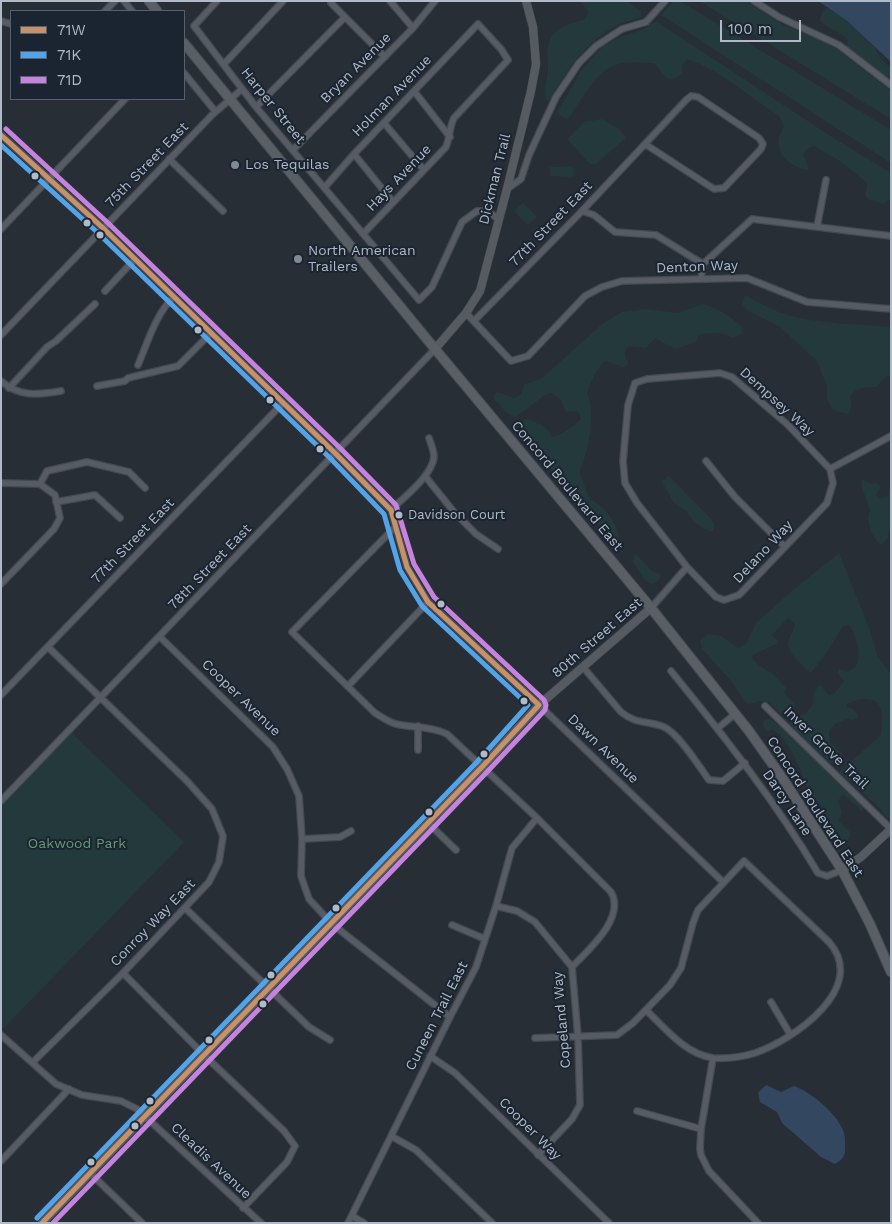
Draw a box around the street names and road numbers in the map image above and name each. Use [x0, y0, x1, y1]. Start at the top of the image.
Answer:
street label: Bryan Avenue [317, 29, 395, 107]
street label: Holman Avenue [349, 52, 435, 140]
street label: Harper Street [237, 64, 309, 148]
street label: 75th Street East [102, 119, 192, 211]
street label: Dickman Trail [476, 132, 514, 226]
street label: Hays Avenue [363, 141, 435, 215]
street label: 77th Street East [506, 178, 596, 270]
street label: Denton Way [656, 257, 738, 277]
street label: Dempsey Way [736, 364, 818, 440]
street label: Concord Boulevard East [508, 418, 626, 554]
street label: 77th Street East [88, 495, 178, 587]
street label: Delano Way [730, 517, 796, 587]
street label: 78th Street East [165, 521, 255, 613]
street label: 80th Street East [549, 594, 645, 682]
street label: Cooper Avenue [198, 656, 284, 740]
street label: Inver Grove Trail [780, 703, 872, 793]
street label: Dawn Avenue [564, 711, 642, 787]
street label: Concord Boulevard East [763, 733, 867, 881]
street label: Darcy Lane [759, 767, 815, 839]
street label: Conroy Way East [107, 876, 199, 970]
street label: Cuneen Trail East [402, 959, 472, 1073]
street label: Copeland Way [549, 971, 575, 1069]
street label: Cooper Way [495, 1094, 565, 1164]
street label: Cleadis Avenue [167, 1119, 255, 1203]

